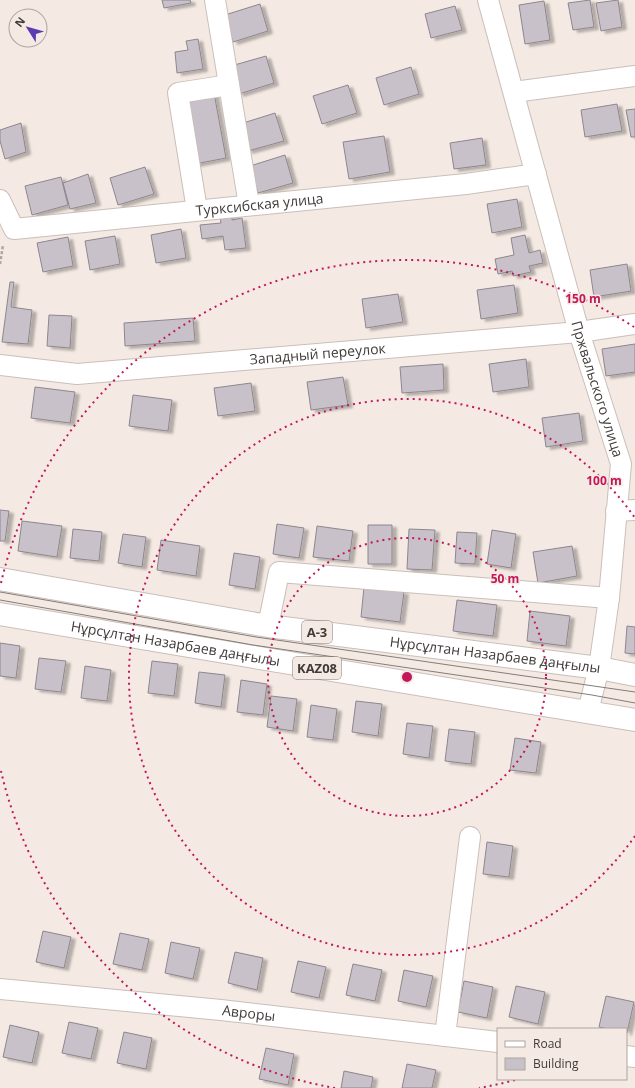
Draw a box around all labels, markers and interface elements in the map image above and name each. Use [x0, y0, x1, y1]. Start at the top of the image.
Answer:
north arrow [8, 8, 48, 48]
text: N [11, 14, 28, 30]
street label: Турксибская улица [195, 188, 324, 220]
text: 150 m [565, 290, 601, 307]
street label: Пржвальского улица [567, 318, 628, 459]
street label: Западный переулок [249, 338, 387, 369]
text: 100 m [586, 472, 622, 489]
text: 50 m [491, 570, 519, 587]
street label: Нұрсұлтан Назарбаев даңғылы [69, 616, 282, 670]
road number: А-3 [302, 621, 332, 643]
street label: Нұрсұлтан Назарбаев даңғылы [389, 632, 601, 677]
road number: KAZ08 [293, 657, 341, 679]
centre of rings [400, 670, 414, 684]
street label: Авроры [221, 1000, 276, 1025]
legend [497, 1028, 627, 1080]
text: Road [533, 1035, 562, 1052]
text: Building [533, 1055, 579, 1072]

